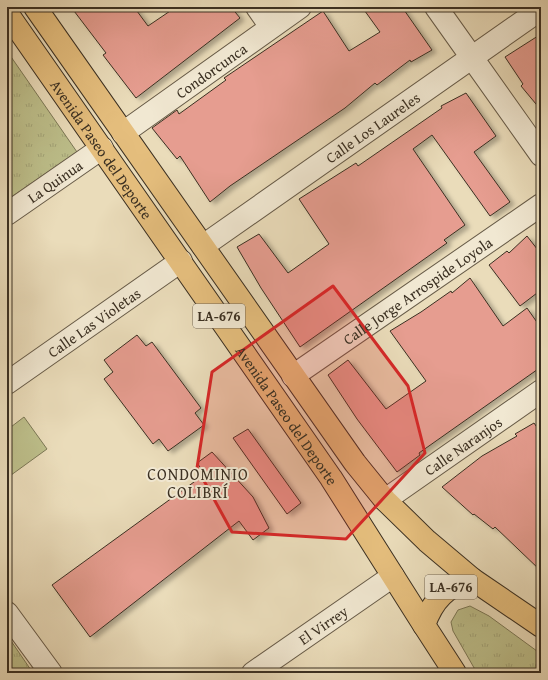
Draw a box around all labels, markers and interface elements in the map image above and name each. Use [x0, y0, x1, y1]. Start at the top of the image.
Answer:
street label: Condorcunca [171, 38, 251, 103]
street label: Avenida Paseo del Deporte [46, 75, 158, 223]
street label: Calle Los Laureles [321, 87, 424, 168]
street label: La Quinua [23, 154, 86, 207]
street label: Calle Jorge Arrospide Loyola [338, 231, 496, 349]
street label: Calle Las Violetas [43, 282, 144, 362]
road number: LA-676 [193, 304, 245, 328]
street label: Avenida Paseo del Deporte [231, 341, 343, 489]
street label: Calle Naranjos [420, 411, 506, 480]
district label: CONDOMINIO COLIBRÍ [147, 462, 249, 504]
road number: LA-676 [425, 575, 477, 599]
street label: El Virrey [294, 600, 352, 649]

